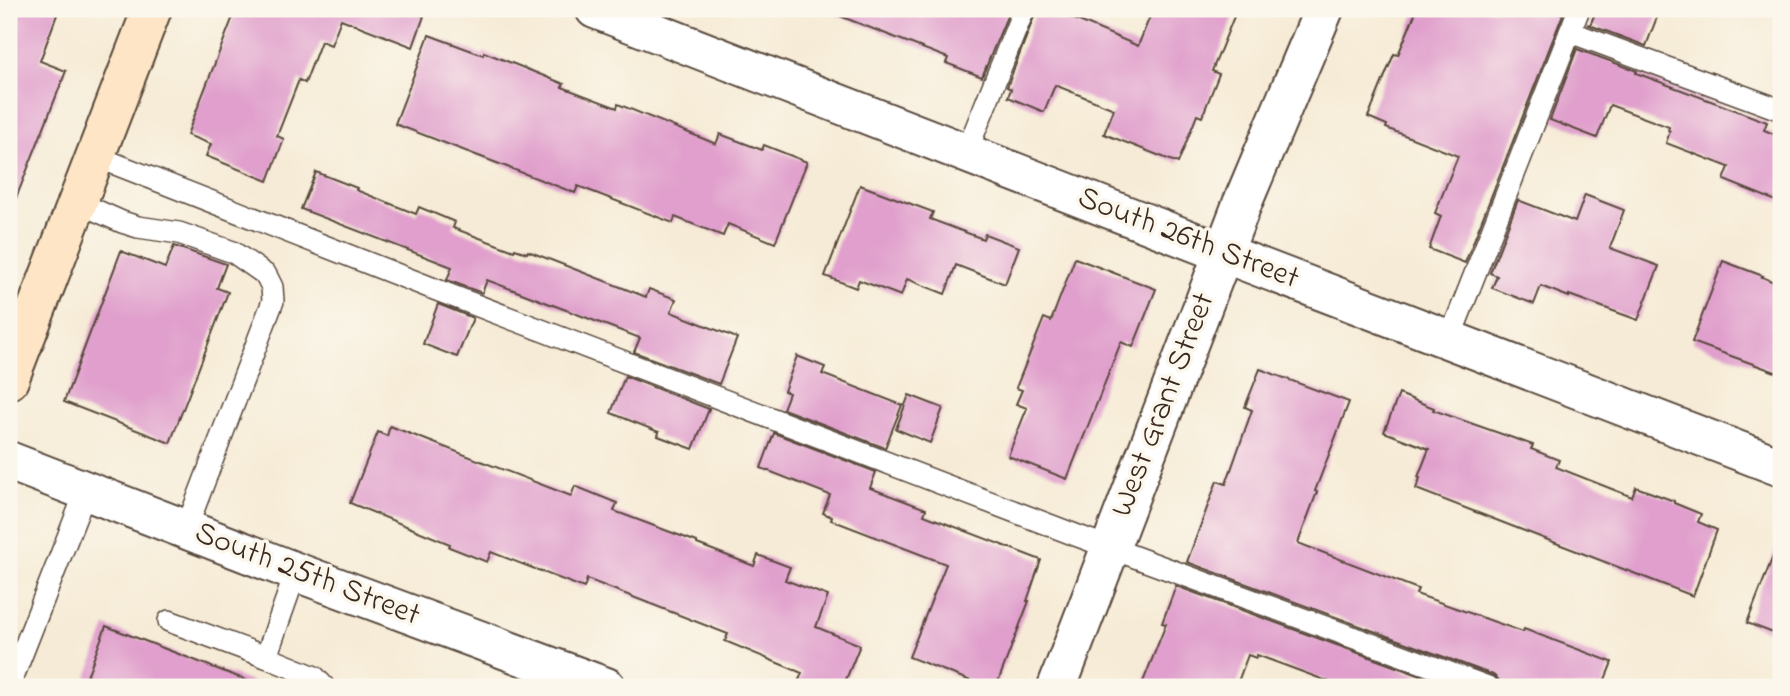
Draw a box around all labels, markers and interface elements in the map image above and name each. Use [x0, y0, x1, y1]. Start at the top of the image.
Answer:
street label: South 26th Street [1070, 175, 1306, 303]
street label: West Grant Street [1100, 286, 1228, 524]
street label: South 25th Street [187, 510, 427, 640]

